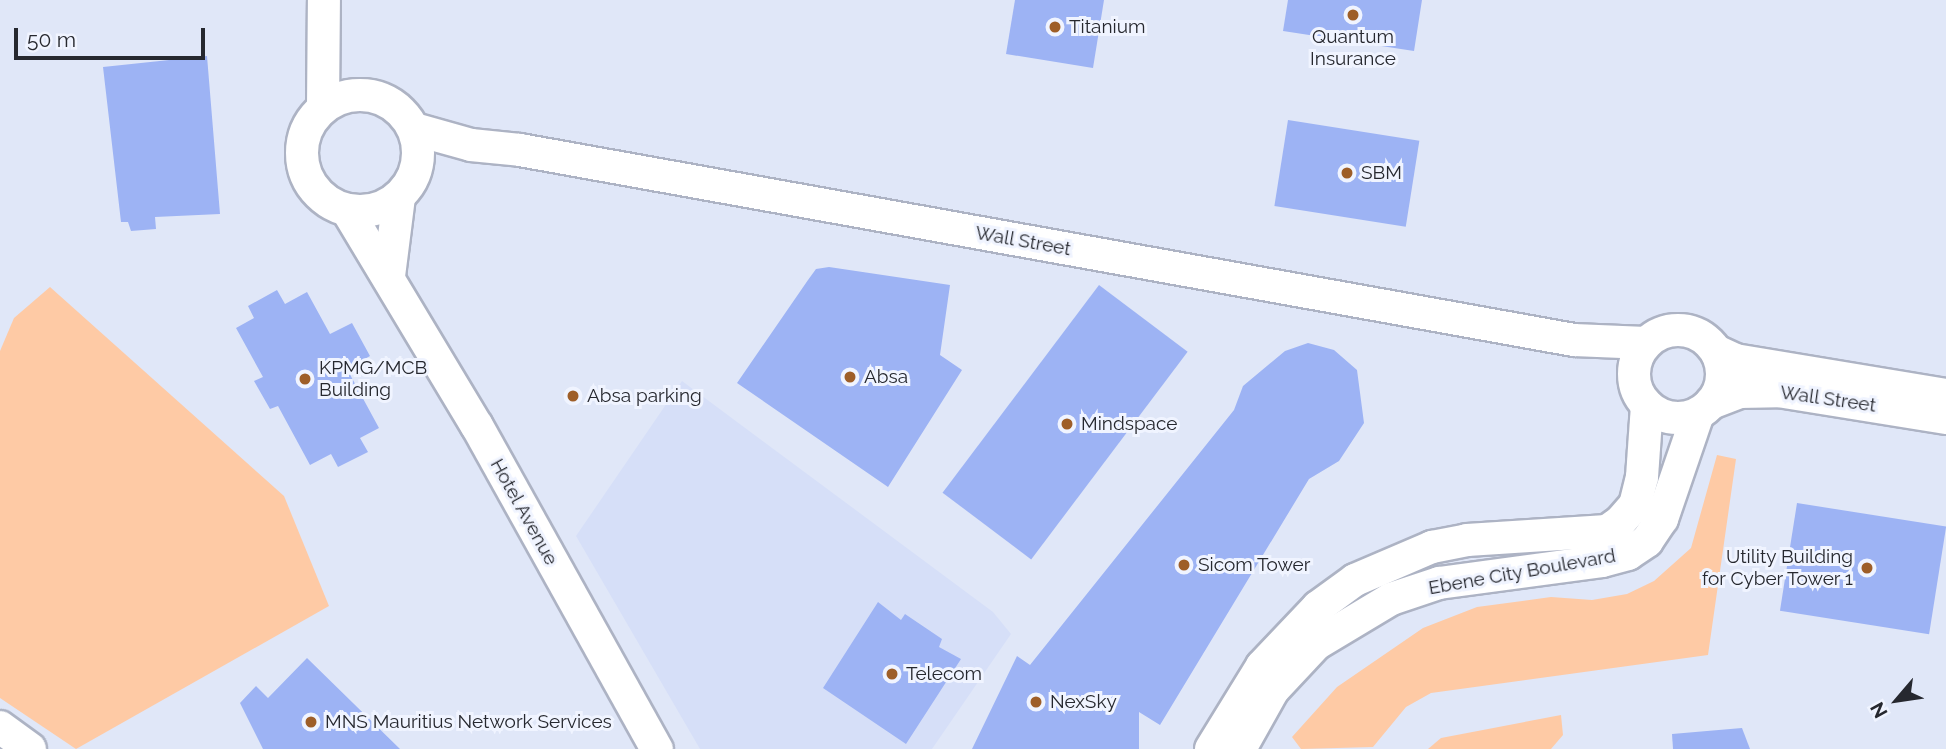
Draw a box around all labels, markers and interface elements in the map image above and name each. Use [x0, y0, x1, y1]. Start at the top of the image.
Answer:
marker: Quantum Insurance [1345, 7, 1361, 23]
scale bar [18, 14, 208, 58]
place label: Titanium [1069, 16, 1145, 38]
marker: Titanium [1047, 19, 1063, 35]
place label: Quantum Insurance [1310, 26, 1396, 70]
text: 50 m [27, 27, 76, 52]
place label: SBM [1361, 162, 1402, 184]
marker: SBM [1339, 165, 1355, 181]
street label: Wall Street [973, 221, 1073, 261]
place label: KPMG/MCB Building [319, 357, 427, 401]
place label: Absa [864, 366, 908, 388]
marker: Absa [842, 369, 858, 385]
marker: KPMG/MCB Building [297, 371, 313, 387]
street label: Wall Street [1778, 381, 1878, 417]
place label: Absa parking [587, 385, 702, 407]
marker: Absa parking [565, 388, 581, 404]
place label: Mindspace [1081, 413, 1177, 435]
marker: Mindspace [1059, 416, 1075, 432]
street label: Hotel Avenue [485, 454, 563, 570]
street label: Ebene City Boulevard [1426, 544, 1618, 600]
place label: Utility Building for Cyber Tower 1 [1700, 546, 1853, 590]
place label: Sicom Tower [1198, 554, 1311, 576]
marker: Sicom Tower [1176, 557, 1192, 573]
marker: Utility Building for Cyber Tower 1 [1859, 560, 1875, 576]
place label: Telecom [906, 663, 982, 685]
north arrow [1862, 665, 1932, 735]
marker: Telecom [884, 666, 900, 682]
place label: NexSky [1050, 691, 1117, 713]
marker: NexSky [1028, 694, 1044, 710]
text: N [1865, 699, 1892, 722]
place label: MNS Mauritius Network Services [325, 711, 612, 733]
marker: MNS Mauritius Network Services [303, 714, 319, 730]

